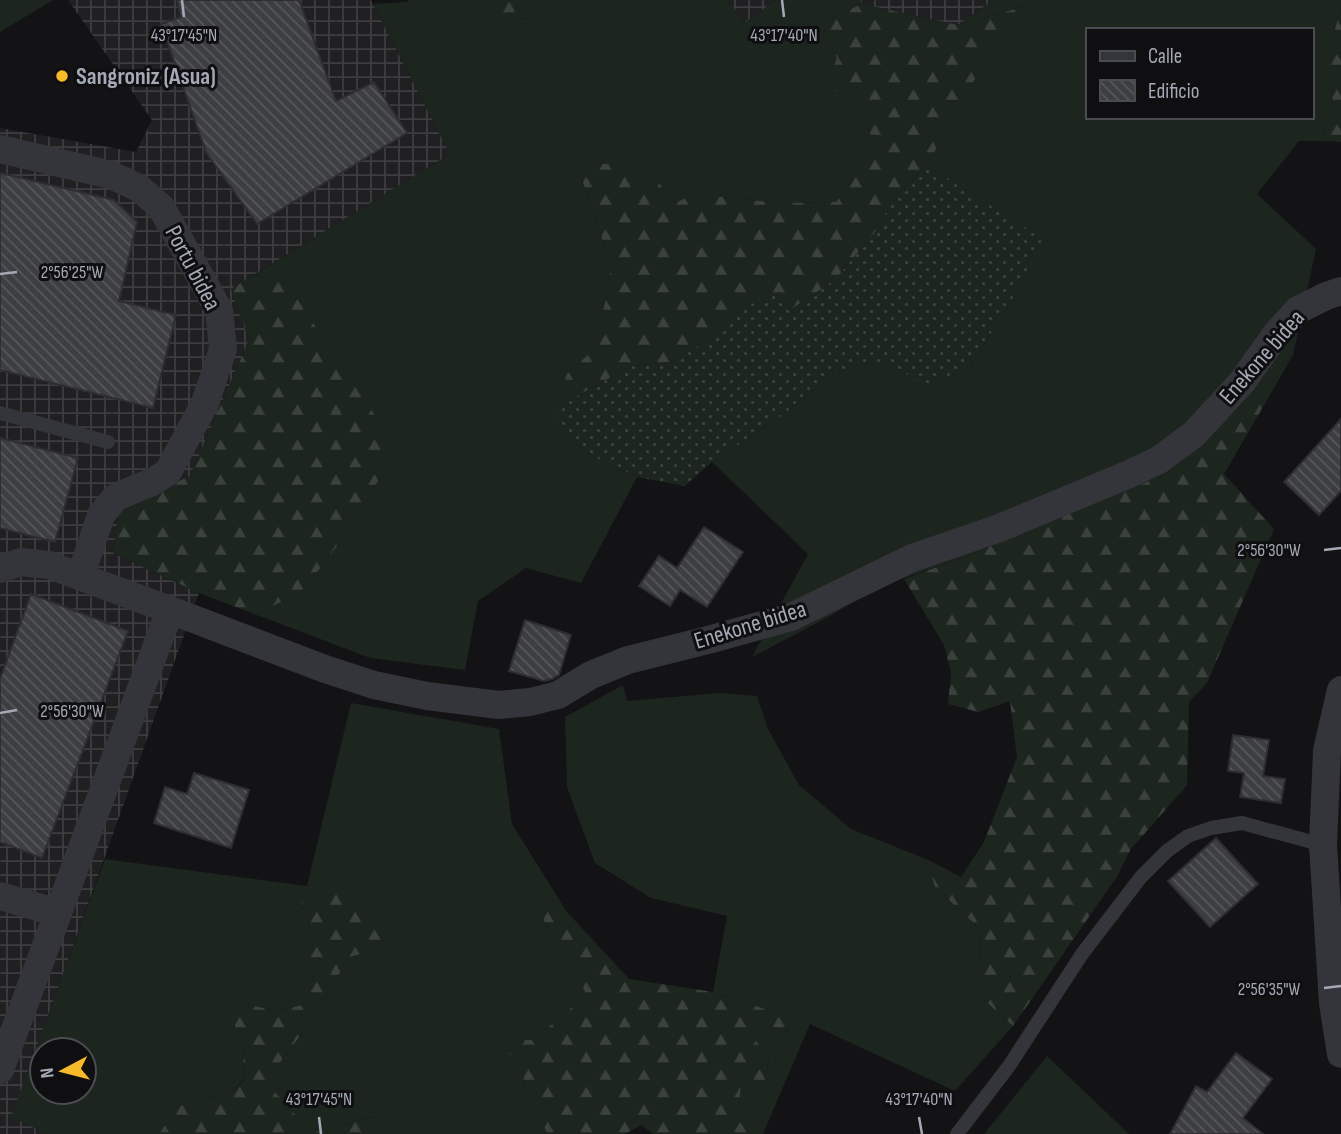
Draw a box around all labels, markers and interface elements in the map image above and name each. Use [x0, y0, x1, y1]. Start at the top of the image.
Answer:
text: 43°17'45"N [151, 25, 217, 46]
text: 43°17'40"N [750, 25, 818, 46]
legend [1086, 28, 1313, 119]
text: Calle [1148, 44, 1182, 69]
place label: Sangroniz (Asua) [76, 62, 216, 91]
marker: Sangroniz (Asua) [54, 68, 70, 84]
text: Edificio [1148, 79, 1199, 104]
street label: Portu bidea [159, 221, 227, 315]
text: 2°56'25"W [41, 262, 103, 283]
street label: Enekone bidea [1213, 304, 1311, 410]
text: 2°56'30"W [1237, 540, 1301, 561]
street label: Enekone bidea [690, 594, 810, 656]
text: 2°56'30"W [40, 701, 104, 722]
text: 2°56'35"W [1238, 979, 1300, 1000]
north arrow [28, 1036, 98, 1106]
text: N [36, 1066, 60, 1079]
text: 43°17'45"N [286, 1089, 352, 1110]
text: 43°17'40"N [885, 1089, 953, 1110]

